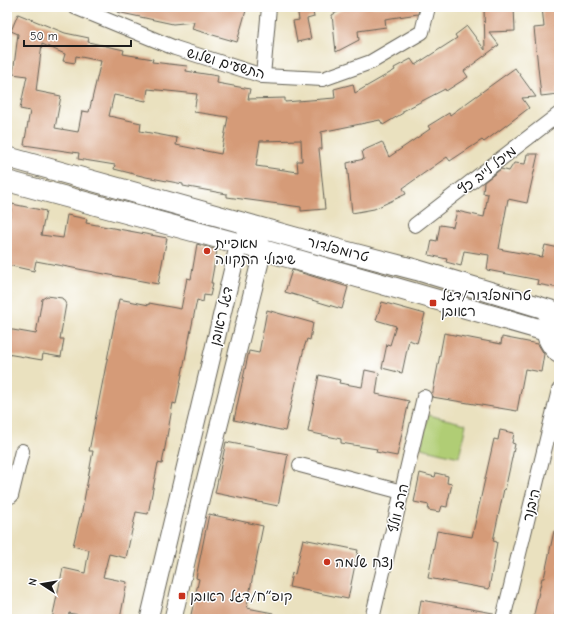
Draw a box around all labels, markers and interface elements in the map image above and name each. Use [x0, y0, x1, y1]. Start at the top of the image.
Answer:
scale bar [24, 22, 131, 48]
text: 50 m [30, 29, 58, 43]
street label: התשעים ושלוש [185, 44, 267, 83]
street label: מיכל לייב כץ [455, 142, 520, 198]
street label: טרומפלדור [305, 233, 371, 266]
place label: מאפיית שיבולי התקווה [214, 235, 296, 268]
marker: מאפיית שיבולי התקווה [202, 246, 212, 256]
street label: דגל ראובן [206, 285, 237, 347]
place label: טרומפלדור/דגל ראובן [441, 287, 531, 320]
marker: טרומפלדור/דגל ראובן [428, 298, 438, 308]
street label: הרב וולף [385, 482, 412, 534]
street label: היבנר [519, 487, 544, 523]
place label: נצח שלמה [335, 554, 393, 571]
marker: נצח שלמה [322, 557, 332, 567]
north arrow [22, 564, 62, 604]
text: N [26, 577, 40, 587]
place label: קופ״ח/דגל ראובן [190, 588, 293, 605]
marker: קופ״ח/דגל ראובן [177, 591, 187, 601]

